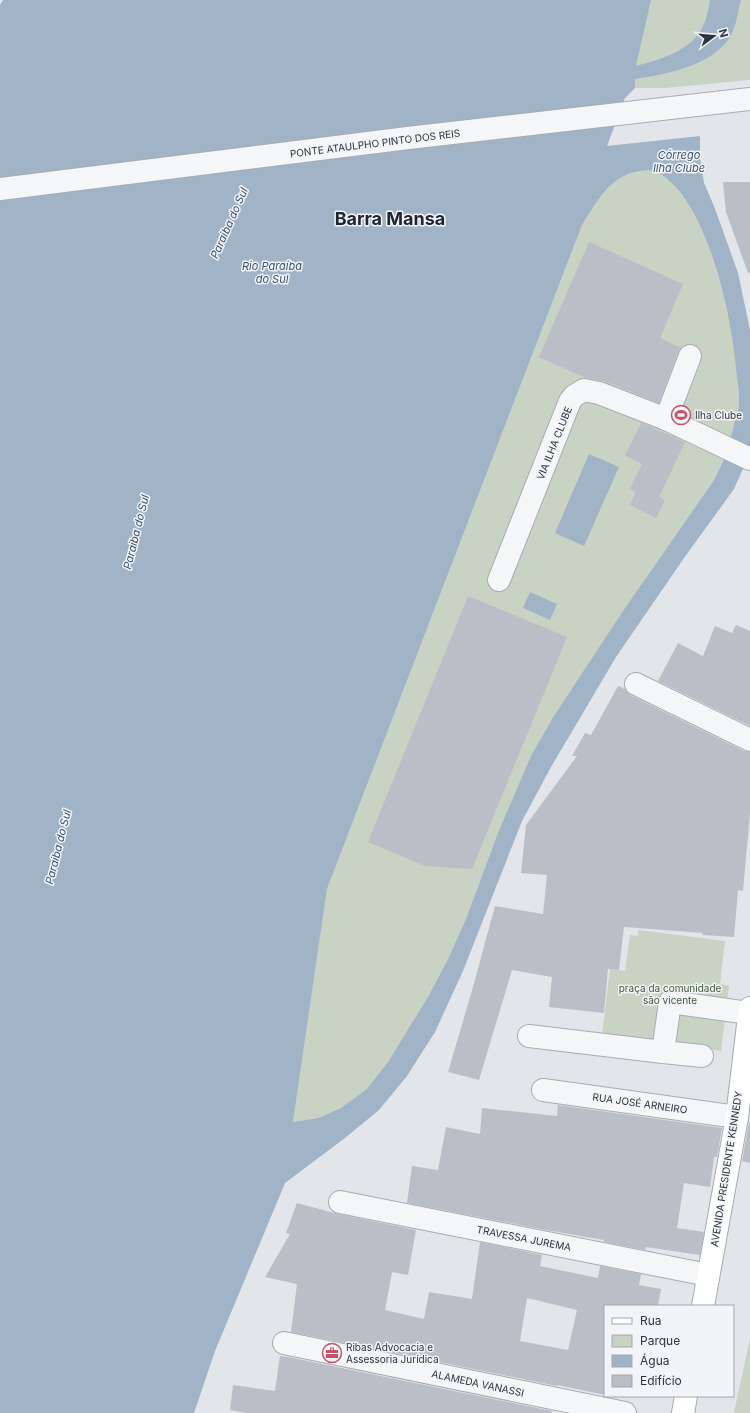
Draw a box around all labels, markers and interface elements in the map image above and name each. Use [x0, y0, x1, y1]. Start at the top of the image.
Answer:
north arrow [694, 16, 734, 56]
text: N [716, 27, 731, 39]
street label: PONTE ATAULPHO PINTO DOS REIS [289, 127, 461, 159]
water label: Córrego Ilha Clube [653, 148, 705, 175]
water label: Paraiba do Sul [207, 185, 251, 261]
district label: Barra Mansa [335, 208, 445, 229]
water label: Rio Paraíba do Sul [242, 259, 302, 286]
sports icon: Ilha Clube [670, 404, 692, 426]
street label: VIA ILHA CLUBE [534, 405, 574, 481]
place label: Ilha Clube [695, 409, 742, 421]
water label: Paraiba do Sul [120, 493, 152, 571]
water label: Paraiba do Sul [42, 808, 74, 886]
park label: praça da comunidade são vicente [619, 982, 722, 1006]
street label: RUA JOSÉ ARNEIRO [592, 1089, 689, 1116]
street label: AVENIDA PRESIDENTE KENNEDY [708, 1090, 744, 1248]
street label: TRAVESSA JUREMA [476, 1223, 572, 1253]
legend [604, 1305, 734, 1397]
text: Rua [640, 1313, 662, 1328]
text: Parque [640, 1333, 680, 1348]
place label: Ribas Advocacia e Assessoria Jurídica [346, 1341, 439, 1365]
office icon: Ribas Advocacia e Assessoria Jurídica [321, 1342, 343, 1364]
text: Água [640, 1353, 669, 1368]
street label: ALAMEDA VANASSI [431, 1367, 525, 1399]
text: Edifício [640, 1373, 682, 1388]

